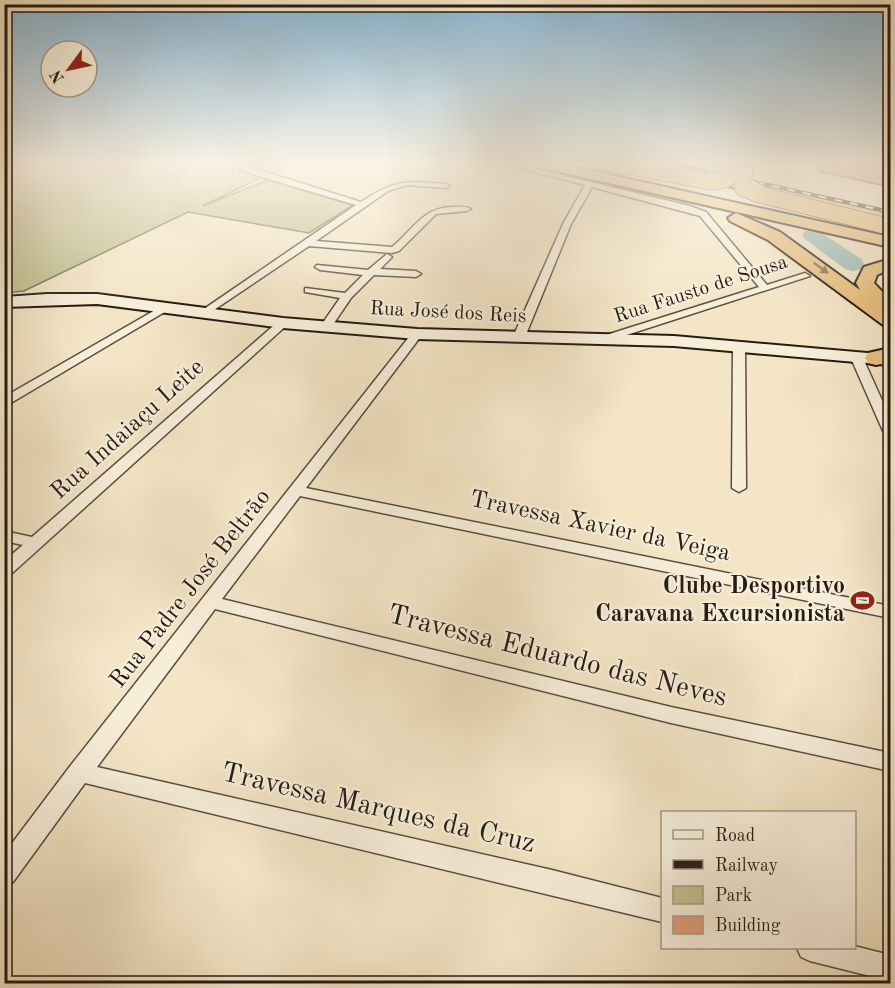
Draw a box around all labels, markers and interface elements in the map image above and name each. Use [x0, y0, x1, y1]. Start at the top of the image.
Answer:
north arrow [39, 39, 99, 99]
text: N [48, 66, 68, 86]
street label: Rua Fausto de Sousa [612, 252, 790, 328]
one-way arrow [812, 262, 828, 274]
street label: Rua José dos Reis [369, 299, 527, 327]
street label: Rua Indaiaçu Leite [47, 355, 209, 505]
street label: Rua Padre José Beltrão [106, 485, 276, 693]
street label: Travessa Xavier da Veiga [468, 488, 733, 566]
place label: Clube Desportivo Caravana Excursionista [595, 575, 845, 627]
sports icon: Clube Desportivo Caravana Excursionista [850, 588, 876, 614]
street label: Travessa Eduardo das Neves [384, 601, 730, 713]
street label: Travessa Marques da Cruz [218, 759, 538, 859]
legend [661, 811, 856, 949]
text: Road [715, 827, 755, 845]
text: Railway [715, 857, 778, 875]
text: Park [715, 887, 752, 905]
text: Building [715, 917, 781, 935]

